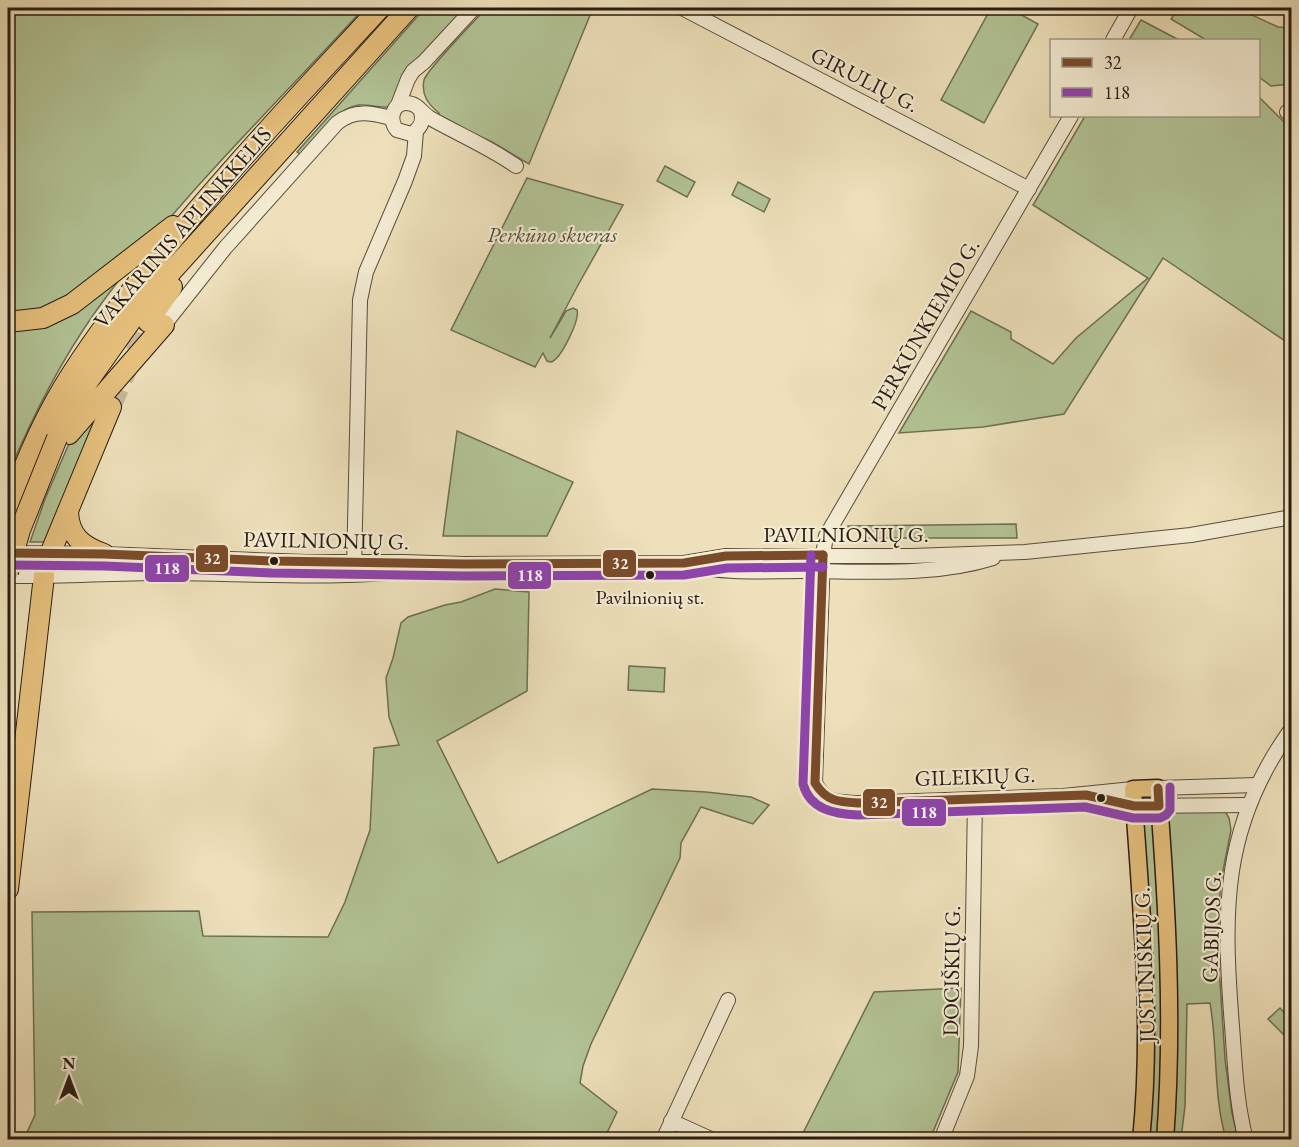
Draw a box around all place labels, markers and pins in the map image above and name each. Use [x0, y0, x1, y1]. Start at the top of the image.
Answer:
unlabelled marker [268, 555, 280, 567]
marker: Pavilnionių st. [644, 569, 656, 581]
place label: Pavilnionių st. [596, 584, 704, 610]
unlabelled marker [1095, 792, 1107, 804]

